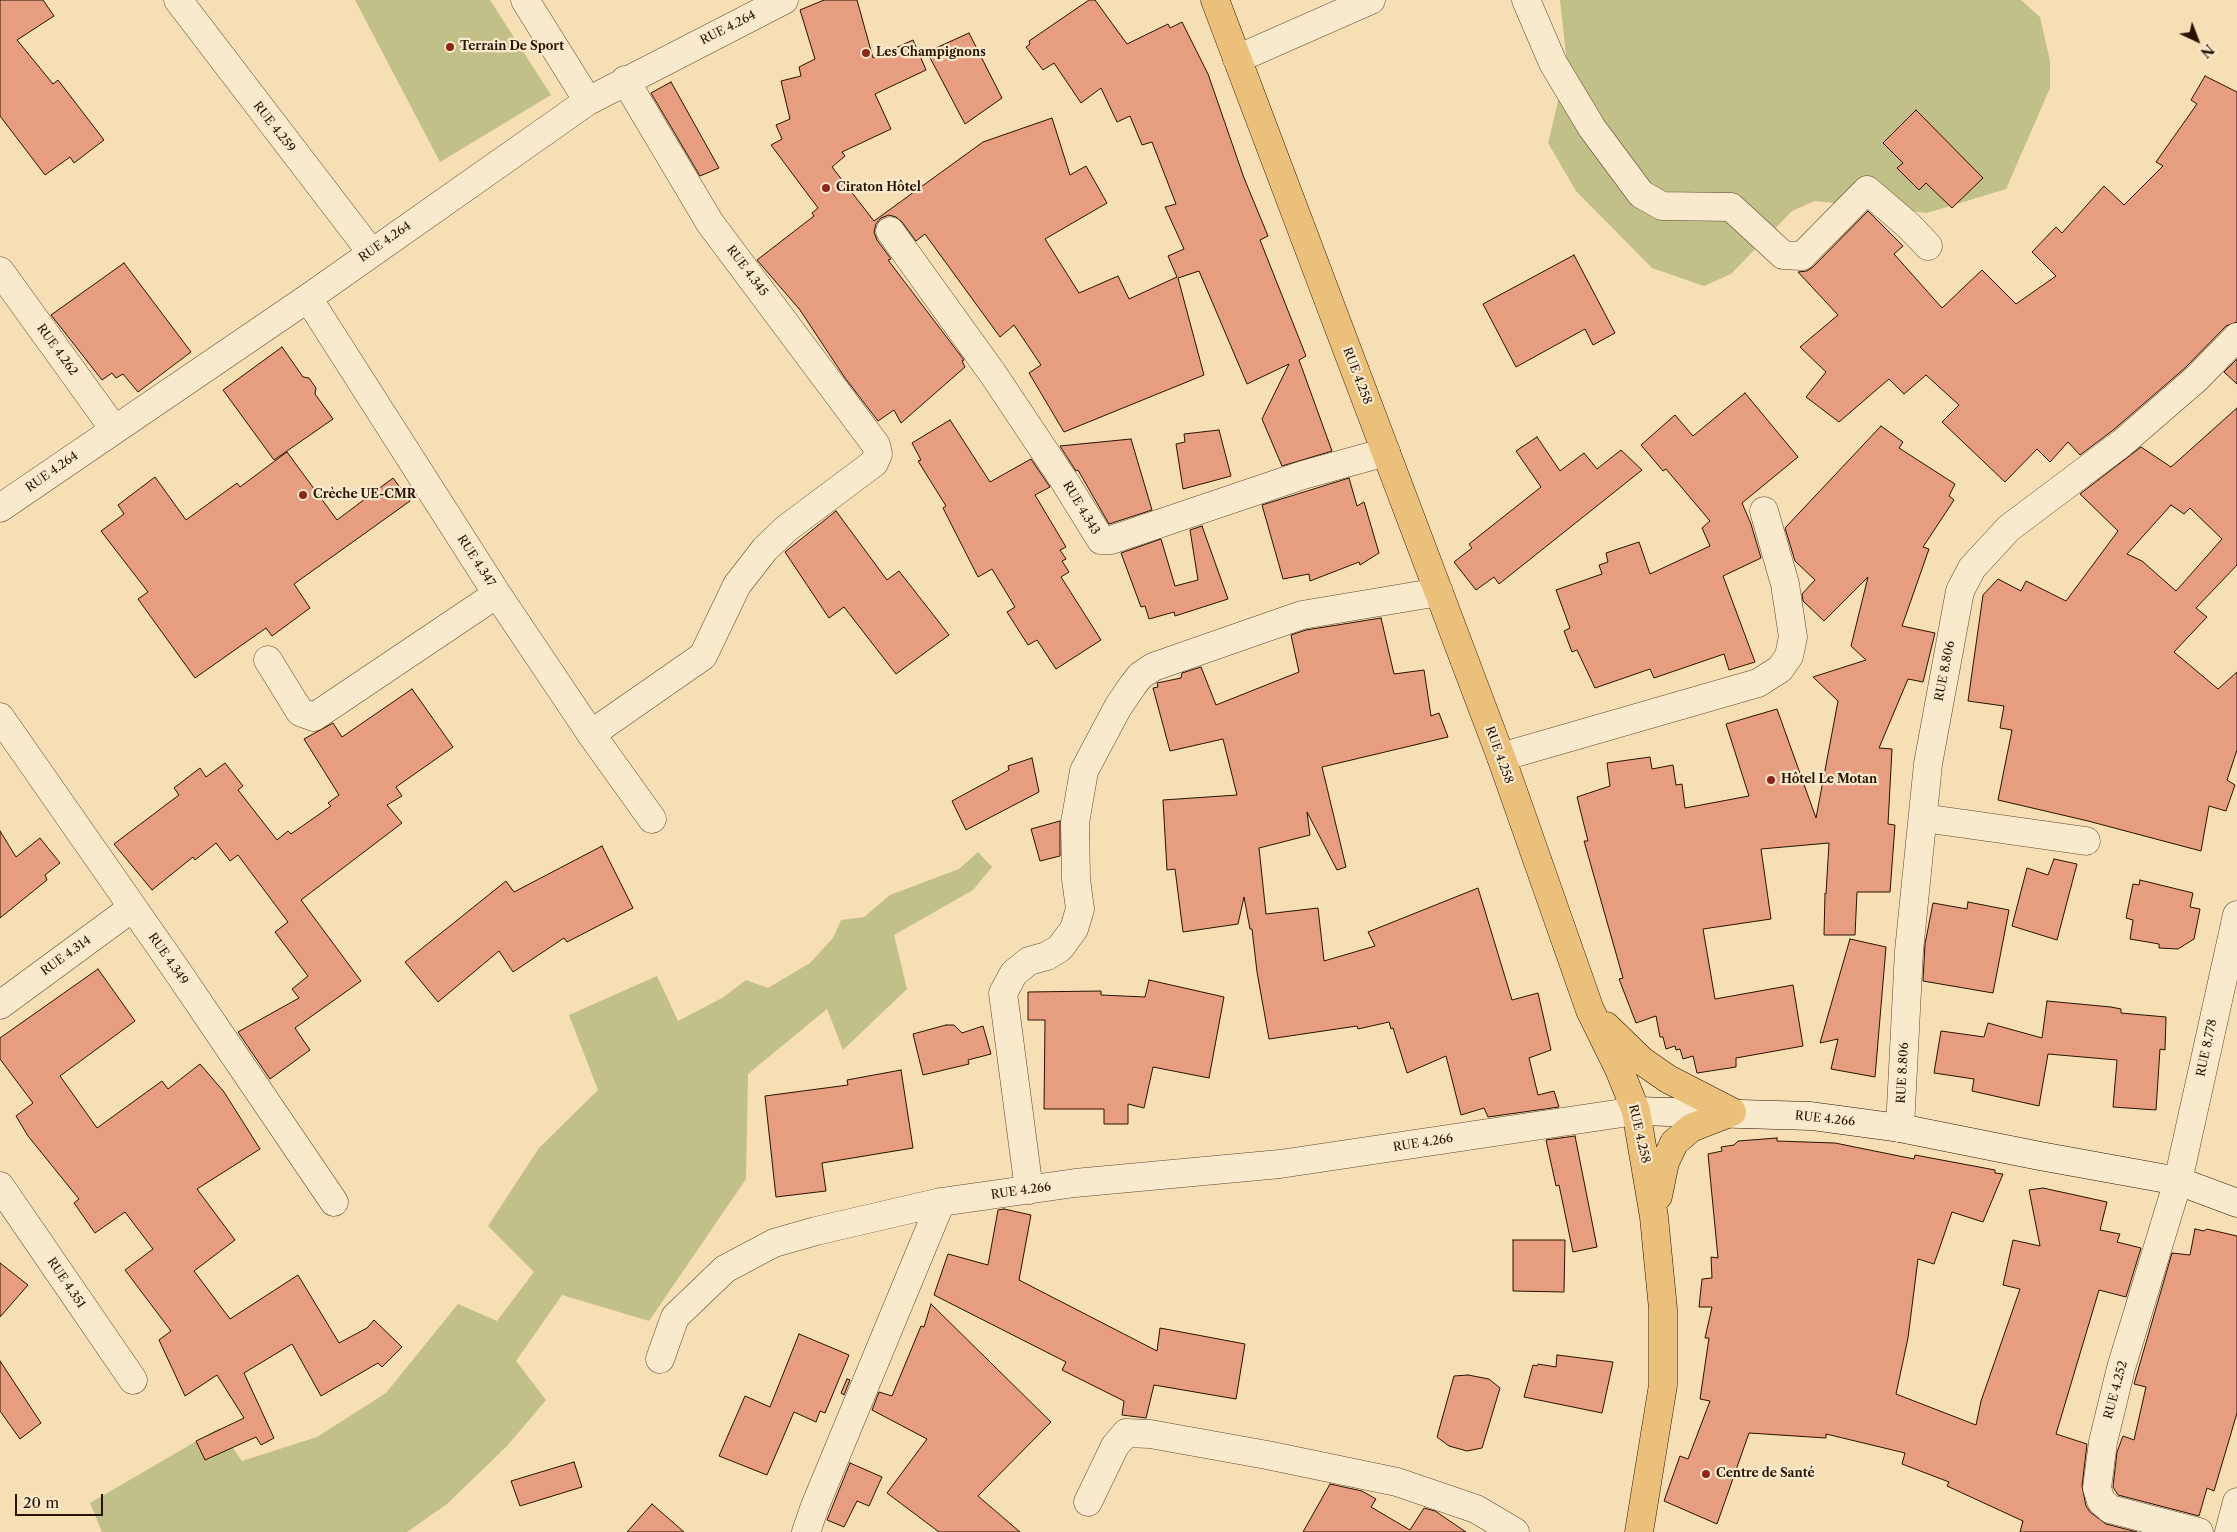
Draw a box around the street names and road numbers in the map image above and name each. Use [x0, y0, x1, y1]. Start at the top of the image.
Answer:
street label: RUE 4.264 [698, 8, 758, 48]
street label: RUE 4.259 [250, 99, 298, 155]
street label: RUE 4.264 [356, 219, 414, 265]
street label: RUE 4.345 [723, 243, 771, 299]
street label: RUE 4.262 [33, 321, 81, 379]
street label: RUE 4.258 [1340, 345, 1374, 407]
street label: RUE 4.264 [23, 449, 81, 495]
street label: RUE 4.343 [1059, 479, 1103, 537]
street label: RUE 4.347 [454, 532, 498, 590]
street label: RUE 8.806 [1932, 640, 1958, 702]
street label: RUE 4.258 [1482, 724, 1516, 786]
street label: RUE 4.349 [145, 930, 191, 988]
street label: RUE 4.314 [38, 933, 94, 979]
street label: RUE 8.778 [2194, 1018, 2220, 1078]
street label: RUE 8.806 [1894, 1042, 1912, 1104]
street label: RUE 4.258 [1625, 1103, 1653, 1165]
street label: RUE 4.266 [1794, 1109, 1856, 1129]
street label: RUE 4.266 [1392, 1131, 1454, 1155]
street label: RUE 4.266 [990, 1180, 1052, 1202]
street label: RUE 4.351 [44, 1255, 88, 1311]
street label: RUE 4.252 [2101, 1359, 2131, 1421]

